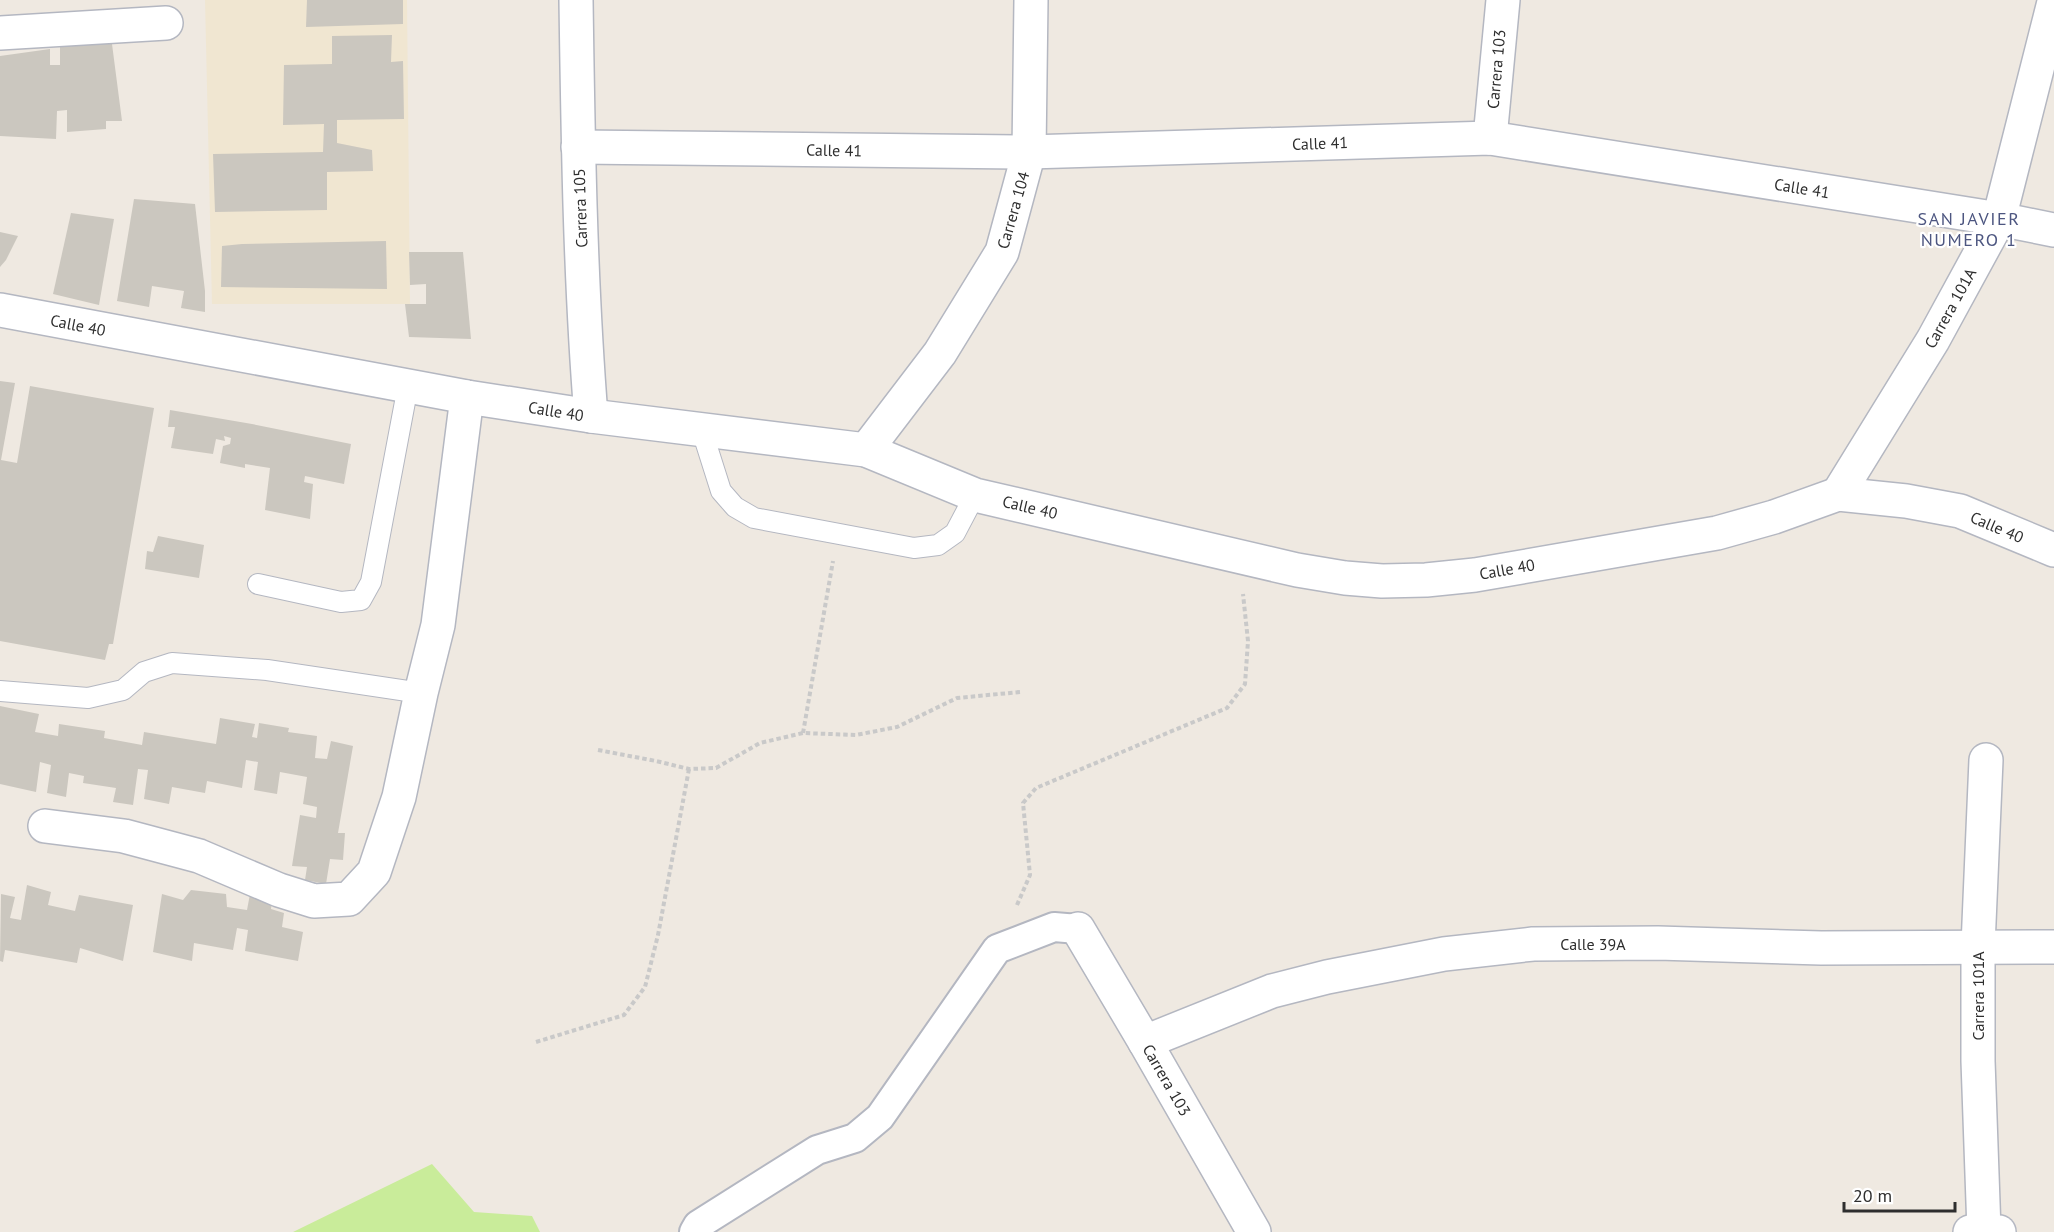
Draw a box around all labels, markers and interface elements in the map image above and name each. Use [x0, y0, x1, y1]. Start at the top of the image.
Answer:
street label: Carrera 103 [1483, 28, 1509, 110]
street label: Calle 41 [1292, 132, 1348, 154]
street label: Calle 41 [806, 140, 862, 160]
street label: Carrera 105 [569, 168, 591, 248]
street label: Carrera 104 [992, 169, 1034, 251]
street label: Calle 41 [1773, 174, 1831, 202]
district label: SAN JAVIER NUMERO 1 [1918, 207, 2020, 251]
street label: Carrera 101A [1920, 264, 1981, 352]
street label: Calle 40 [49, 310, 108, 340]
street label: Calle 40 [527, 397, 585, 425]
street label: Calle 40 [1000, 491, 1060, 523]
street label: Calle 40 [1967, 507, 2027, 547]
street label: Calle 40 [1478, 554, 1537, 584]
street label: Calle 39A [1560, 934, 1626, 954]
street label: Carrera 101A [1968, 951, 1988, 1040]
street label: Carrera 103 [1138, 1041, 1196, 1119]
scale bar [1844, 1175, 1955, 1213]
text: 20 m [1853, 1184, 1892, 1207]

